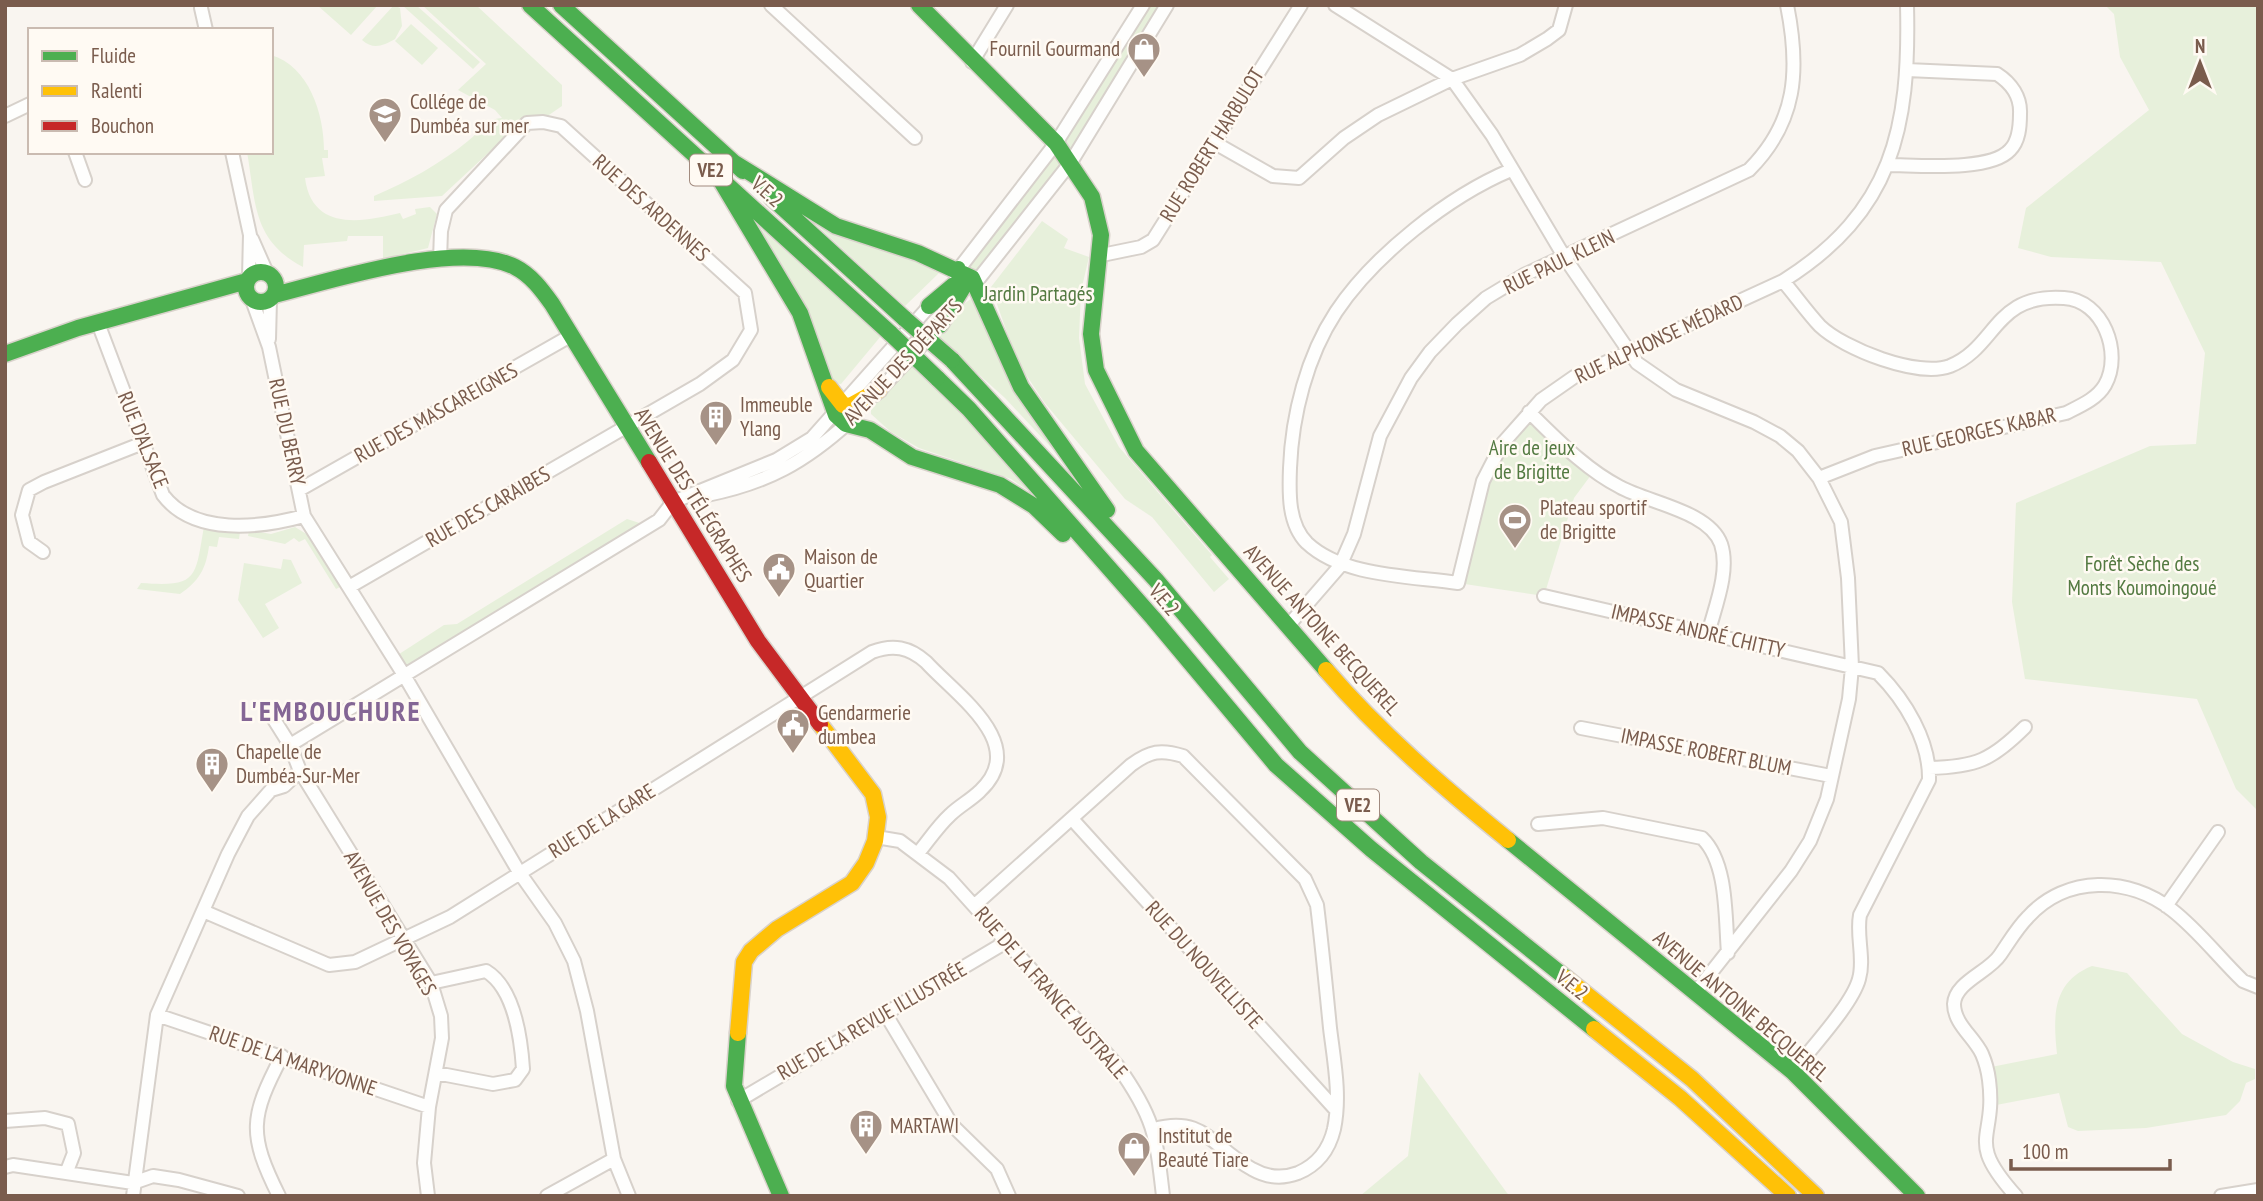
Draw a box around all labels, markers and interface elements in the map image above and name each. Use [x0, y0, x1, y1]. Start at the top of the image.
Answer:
legend [28, 28, 273, 154]
north arrow [2165, 28, 2235, 98]
shop icon: Fournil Gourmand [1125, 30, 1163, 79]
text: N [2195, 34, 2205, 58]
place label: Fournil Gourmand [990, 35, 1120, 62]
text: Fluide [91, 42, 136, 69]
street label: RUE ROBERT HARBULOT [1153, 62, 1270, 227]
text: Ralenti [91, 77, 143, 104]
place label: Collége de Dumbéa sur mer [410, 88, 529, 139]
school or university icon: Collége de Dumbéa sur mer [366, 95, 404, 144]
text: Bouchon [91, 112, 154, 139]
street label: RUE DES ARDENNES [587, 148, 715, 267]
road number: VE2 [690, 154, 732, 186]
street label: V.E.2 [745, 170, 789, 213]
street label: RUE PAUL KLEIN [1499, 223, 1619, 300]
park label: Jardin Partagés [982, 280, 1093, 307]
street label: RUE ALPHONSE MÉDARD [1570, 288, 1747, 389]
street label: AVENUE DES DÉPARTS [837, 293, 968, 430]
street label: RUE DES MASCAREIGNES [349, 356, 522, 469]
street label: RUE DU BERRY [263, 376, 312, 488]
street label: RUE D'ALSACE [112, 387, 175, 492]
place label: Immeuble Ylang [740, 391, 813, 442]
building icon: Immeuble Ylang [697, 398, 735, 447]
street label: RUE GEORGES KABAR [1899, 401, 2059, 462]
street label: AVENUE DES TÉLÉGRAPHES [629, 402, 758, 587]
park label: Aire de jeux de Brigitte [1489, 434, 1576, 485]
street label: RUE DES CARAIBES [421, 460, 555, 553]
place label: Plateau sportif de Brigitte [1540, 494, 1647, 545]
sports icon: Plateau sportif de Brigitte [1496, 501, 1534, 550]
street label: AVENUE ANTOINE BECQUEREL [1238, 538, 1407, 721]
place label: Maison de Quartier [804, 543, 878, 594]
public building icon: Maison de Quartier [760, 550, 798, 599]
park label: Forêt Sèche des Monts Koumoingoué [2067, 550, 2217, 601]
street label: V.E.2 [1142, 577, 1186, 621]
street label: IMPASSE ANDRÉ CHITTY [1609, 597, 1788, 664]
district label: L'EMBOUCHURE [240, 692, 422, 729]
place label: Gendarmerie dumbea [818, 699, 911, 750]
public building icon: Gendarmerie dumbea [774, 706, 812, 755]
street label: IMPASSE ROBERT BLUM [1619, 722, 1794, 781]
place label: Chapelle de Dumbéa-Sur-Mer [236, 738, 360, 789]
building icon: Chapelle de Dumbéa-Sur-Mer [193, 745, 231, 794]
street label: RUE DE LA GARE [543, 777, 660, 864]
road number: VE2 [1337, 790, 1379, 820]
street label: AVENUE DES VOYAGES [338, 846, 443, 1000]
street label: RUE DU NOUVELLISTE [1140, 895, 1269, 1034]
street label: RUE DE LA FRANCE AUSTRALE [969, 901, 1134, 1085]
street label: AVENUE ANTOINE BECQUEREL [1648, 924, 1835, 1087]
street label: RUE DE LA REVUE ILLUSTRÉE [772, 955, 971, 1086]
street label: V.E.2 [1550, 963, 1594, 1006]
street label: RUE DE LA MARYVONNE [206, 1019, 381, 1102]
building icon: MARTAWI [847, 1107, 885, 1156]
place label: MARTAWI [890, 1112, 959, 1139]
place label: Institut de Beauté Tiare [1158, 1122, 1249, 1173]
scale bar [2011, 1128, 2170, 1172]
shop icon: Institut de Beauté Tiare [1115, 1129, 1153, 1178]
text: 100 m [2022, 1138, 2068, 1165]

